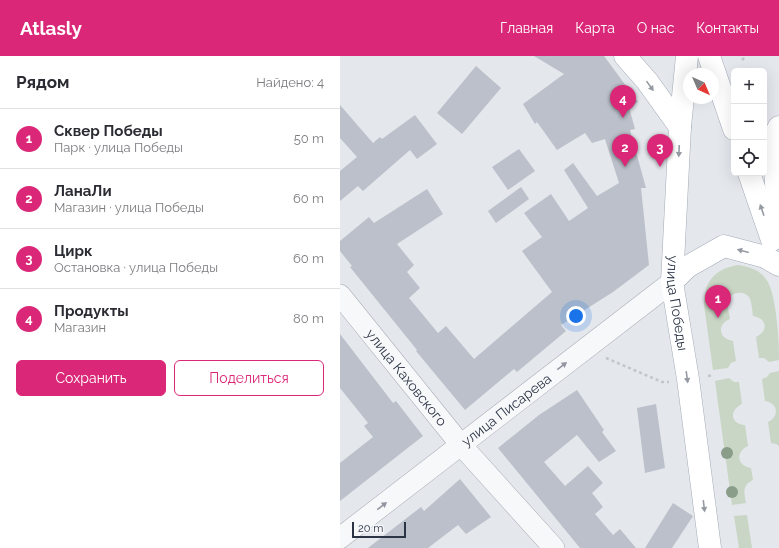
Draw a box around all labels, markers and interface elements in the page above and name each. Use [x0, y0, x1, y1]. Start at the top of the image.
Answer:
text: Atlasly [20, 17, 82, 39]
text: Главная [500, 20, 553, 36]
text: Карта [575, 20, 615, 36]
text: О нас [637, 20, 674, 36]
text: Контакты [696, 20, 759, 36]
north arrow [683, 68, 719, 104]
map controls [731, 68, 767, 176]
button: + [731, 68, 767, 104]
text: Рядом [16, 72, 69, 92]
text: Найдено: 4 [256, 75, 324, 90]
one-way arrow [646, 81, 654, 91]
pin: 4 [610, 85, 636, 118]
button: − [731, 104, 767, 140]
text: Сквер Победы [54, 122, 163, 140]
text: 1 [26, 131, 32, 146]
text: 50 m [294, 131, 324, 146]
pin: 2 [612, 134, 638, 167]
pin: 3 [647, 134, 673, 167]
text: Парк · улица Победы [54, 140, 183, 155]
button: locate [731, 140, 767, 176]
one-way arrow [676, 145, 682, 158]
text: ЛанаЛи [54, 182, 112, 200]
text: 2 [25, 191, 33, 206]
text: 60 m [293, 191, 324, 206]
text: Магазин · улица Победы [54, 200, 204, 215]
one-way arrow [758, 203, 764, 215]
text: Цирк [54, 242, 93, 260]
one-way arrow [737, 248, 749, 254]
text: 3 [25, 251, 33, 266]
text: 60 m [293, 251, 324, 266]
street label: улица Победы [664, 255, 691, 352]
text: Остановка · улица Победы [54, 260, 218, 275]
pin: 1 [705, 285, 731, 318]
text: Продукты [54, 302, 129, 320]
your location [566, 306, 586, 326]
text: 4 [25, 311, 33, 326]
text: 80 m [293, 311, 324, 326]
text: Магазин [54, 320, 106, 335]
street label: улица Каховского [363, 326, 450, 429]
button: Сохранить [16, 360, 166, 396]
button: Поделиться [174, 360, 324, 396]
one-way arrow [557, 362, 568, 371]
street label: улица Писарева [458, 370, 554, 449]
one-way arrow [684, 371, 690, 383]
one-way arrow [701, 500, 707, 512]
one-way arrow [376, 501, 387, 510]
scale bar [352, 520, 406, 539]
text: 20 m [358, 522, 383, 535]

